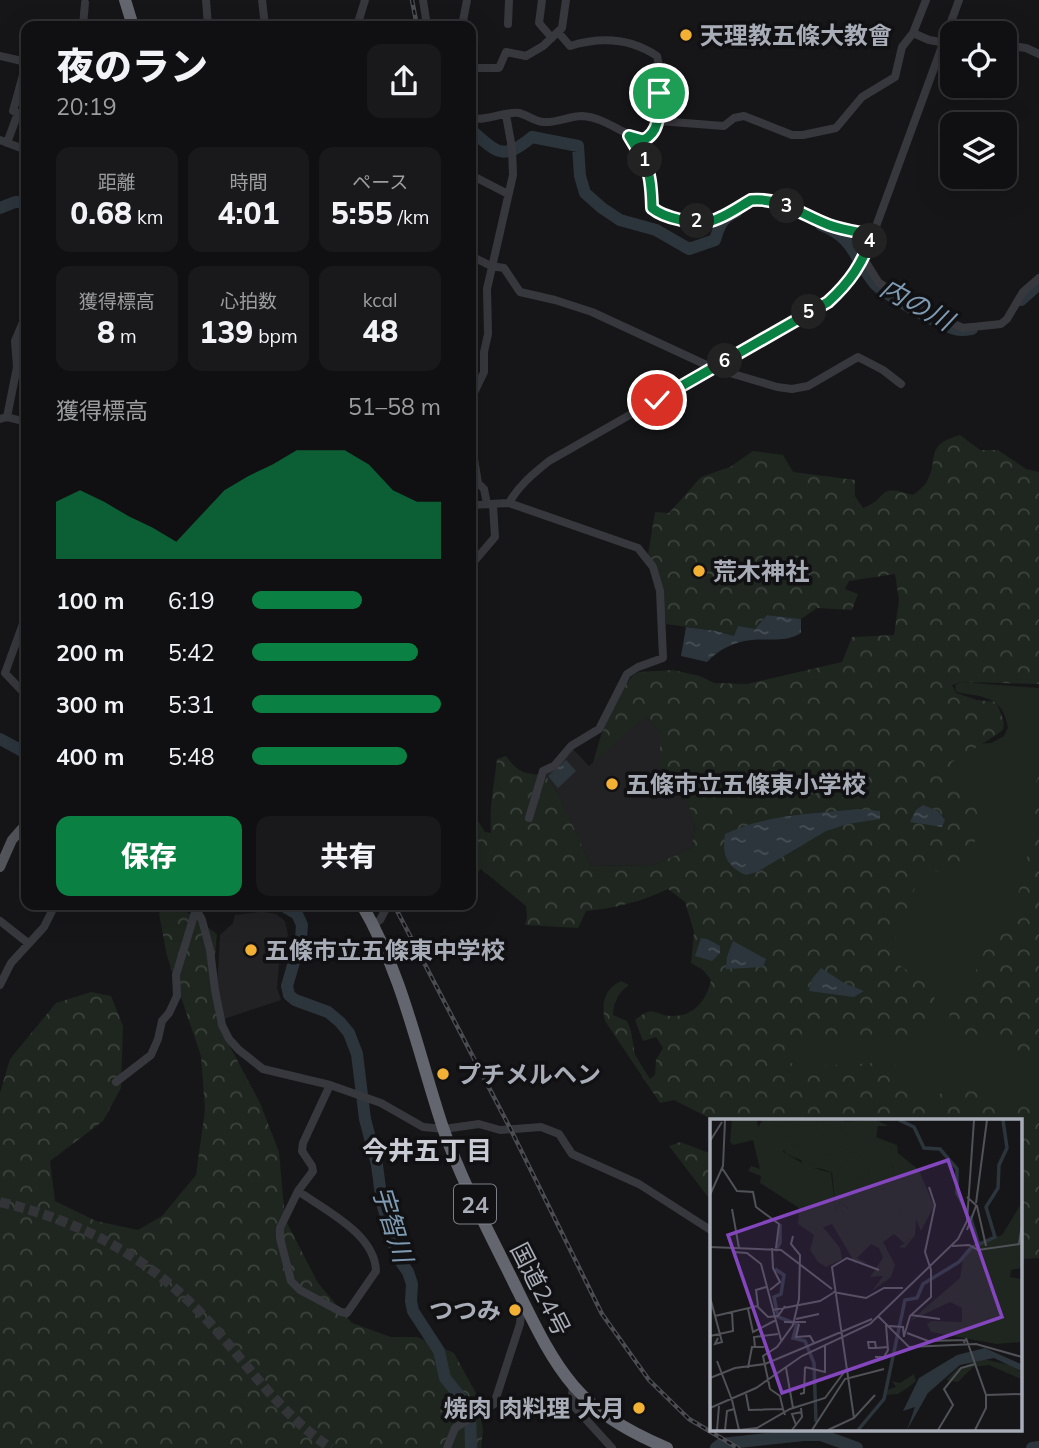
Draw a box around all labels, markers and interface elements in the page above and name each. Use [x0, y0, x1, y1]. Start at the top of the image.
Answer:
place label: 天理教五條大教會 [700, 20, 892, 50]
map controls [940, 21, 1017, 189]
button: locate [940, 21, 1017, 98]
marker: 天理教五條大教會 [678, 27, 694, 43]
text: 夜のラン [56, 42, 208, 90]
button: share [367, 44, 441, 118]
pin [629, 63, 689, 123]
icon: arrive [640, 74, 678, 112]
text: 20:19 [56, 92, 116, 121]
button: layers [940, 112, 1017, 189]
pin: 1 [628, 142, 662, 178]
text: 1 [639, 147, 650, 171]
text: 距離 [98, 170, 136, 194]
text: 時間 [229, 170, 268, 194]
text: ペース [352, 170, 408, 194]
pin: 3 [770, 188, 804, 224]
text: 3 [781, 193, 792, 217]
text: 0.68 [70, 194, 132, 232]
text: 4:01 [218, 194, 279, 232]
text: 5:55 [331, 194, 393, 232]
pin: 2 [680, 204, 714, 238]
text: km [132, 205, 163, 229]
text: /km [393, 205, 429, 229]
text: 2 [691, 208, 702, 232]
pin: 4 [852, 224, 888, 258]
text: 4 [864, 228, 875, 252]
water label: 内の川 [875, 271, 962, 339]
text: kcal [363, 288, 398, 312]
text: 獲得標高 [79, 289, 155, 313]
text: 心拍数 [220, 289, 277, 313]
pin: 5 [792, 294, 826, 330]
text: 5 [803, 299, 814, 323]
text: 48 [362, 312, 398, 350]
text: 8 [97, 313, 115, 351]
text: 139 [199, 313, 253, 351]
text: m [115, 324, 137, 348]
text: bpm [253, 324, 298, 348]
pin: 6 [708, 344, 742, 378]
text: 6 [719, 348, 730, 372]
pin [627, 370, 687, 430]
icon: check [638, 381, 676, 419]
text: 51–58 m [348, 392, 441, 421]
text: 獲得標高 [56, 396, 148, 425]
place label: 荒木神社 [713, 556, 809, 586]
marker: 荒木神社 [691, 563, 707, 579]
text: 100 m [56, 586, 124, 615]
text: 6:19 [168, 586, 215, 615]
text: 200 m [56, 638, 124, 667]
text: 5:42 [168, 638, 215, 667]
text: 300 m [56, 690, 124, 719]
text: 5:31 [168, 690, 215, 719]
text: 400 m [56, 742, 124, 771]
text: 5:48 [168, 742, 215, 771]
place label: 五條市立五條東小学校 [626, 769, 866, 799]
marker: 五條市立五條東小学校 [604, 776, 620, 792]
button: 保存 [56, 816, 242, 896]
button: 共有 [256, 816, 441, 896]
place label: 五條市立五條東中学校 [265, 935, 505, 965]
marker: 五條市立五條東中学校 [243, 942, 259, 958]
place label: プチメルヘン [457, 1059, 601, 1089]
marker: プチメルヘン [435, 1066, 451, 1082]
inset map [710, 1119, 1021, 1430]
district label: 今井五丁目 [362, 1134, 492, 1167]
water label: 宇智川 [366, 1182, 421, 1269]
road number: 24 [454, 1184, 496, 1224]
street label: 国道24号 [505, 1237, 577, 1341]
place label: つつみ [429, 1295, 501, 1325]
marker: つつみ [507, 1302, 523, 1318]
place label: 焼肉 肉料理 大月 [444, 1393, 625, 1423]
marker: 焼肉 肉料理 大月 [631, 1400, 647, 1416]

